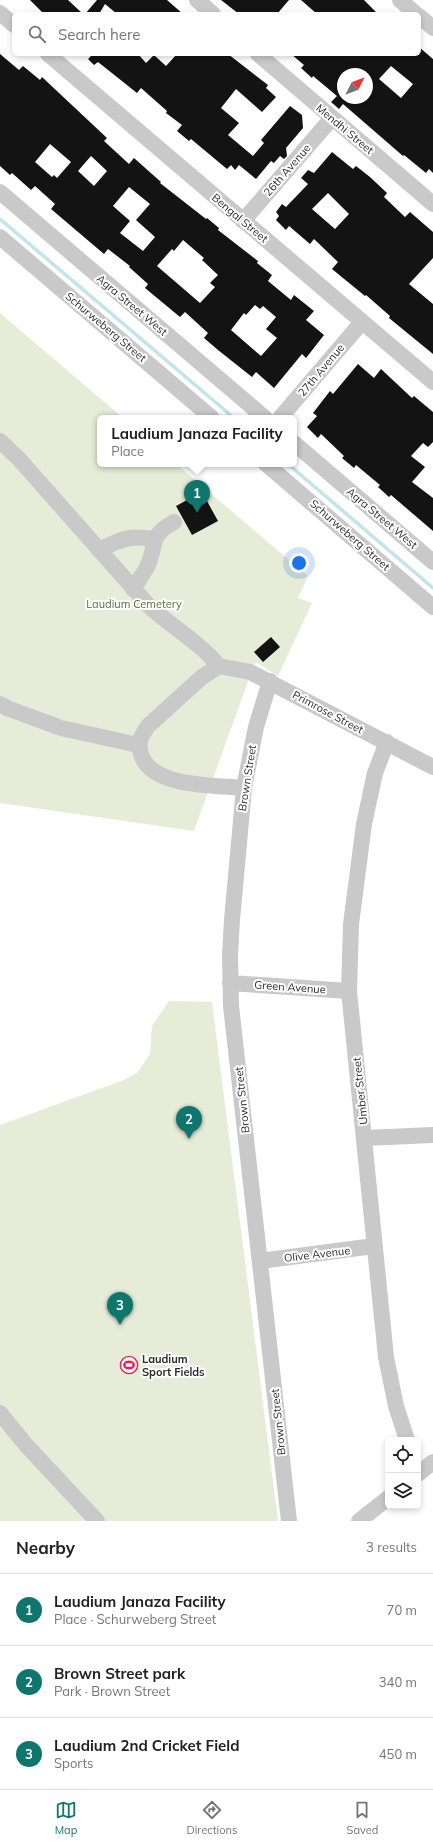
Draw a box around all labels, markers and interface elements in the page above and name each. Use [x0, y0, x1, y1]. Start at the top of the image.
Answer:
search box [12, 12, 421, 56]
icon: search [26, 23, 48, 45]
text: Search here [58, 25, 140, 44]
north arrow [337, 68, 373, 104]
street label: Mendhi Street [313, 101, 377, 157]
street label: 26th Avenue [260, 141, 314, 199]
street label: Bengal Street [209, 190, 271, 246]
street label: Agra Street West [94, 271, 170, 339]
street label: Schurweberg Street [63, 289, 149, 365]
street label: 27th Avenue [295, 341, 347, 399]
popup [97, 415, 297, 467]
text: Laudium Janaza Facility [111, 424, 283, 443]
text: Place [111, 443, 144, 459]
pin: 1 [184, 480, 210, 513]
street label: Agra Street West [344, 484, 420, 552]
street label: Schurweberg Street [307, 496, 393, 574]
your location [289, 553, 309, 573]
park label: Laudium Cemetery [86, 597, 182, 611]
street label: Primrose Street [290, 687, 366, 737]
street label: Brown Street [235, 744, 259, 812]
street label: Green Avenue [254, 978, 326, 996]
street label: Umber Street [349, 1057, 370, 1125]
street label: Brown Street [232, 1066, 252, 1134]
pin: 2 [176, 1106, 202, 1139]
street label: Olive Avenue [283, 1243, 351, 1265]
pin: 3 [107, 1292, 133, 1325]
place label: Laudium Sport Fields [142, 1352, 205, 1379]
sports icon: Laudium Sport Fields [119, 1355, 139, 1375]
street label: Brown Street [268, 1388, 288, 1456]
map controls [385, 1437, 421, 1509]
button: locate [385, 1437, 421, 1473]
button: layers [385, 1473, 421, 1509]
text: Nearby [16, 1537, 75, 1558]
text: 3 results [366, 1539, 417, 1555]
text: Laudium Janaza Facility [54, 1592, 226, 1611]
text: 1 [25, 1602, 33, 1618]
text: 70 m [387, 1602, 417, 1618]
text: Place · Schurweberg Street [54, 1611, 216, 1627]
text: Brown Street park [54, 1664, 185, 1683]
text: 2 [25, 1674, 33, 1690]
text: 340 m [379, 1674, 417, 1690]
text: Park · Brown Street [54, 1683, 170, 1699]
text: Laudium 2nd Cricket Field [54, 1736, 240, 1755]
text: 3 [25, 1746, 33, 1762]
text: 450 m [379, 1746, 417, 1762]
text: Sports [54, 1755, 93, 1771]
tab: Map [55, 1799, 77, 1837]
tab: Directions [187, 1799, 237, 1837]
tab: Saved [347, 1799, 378, 1837]

